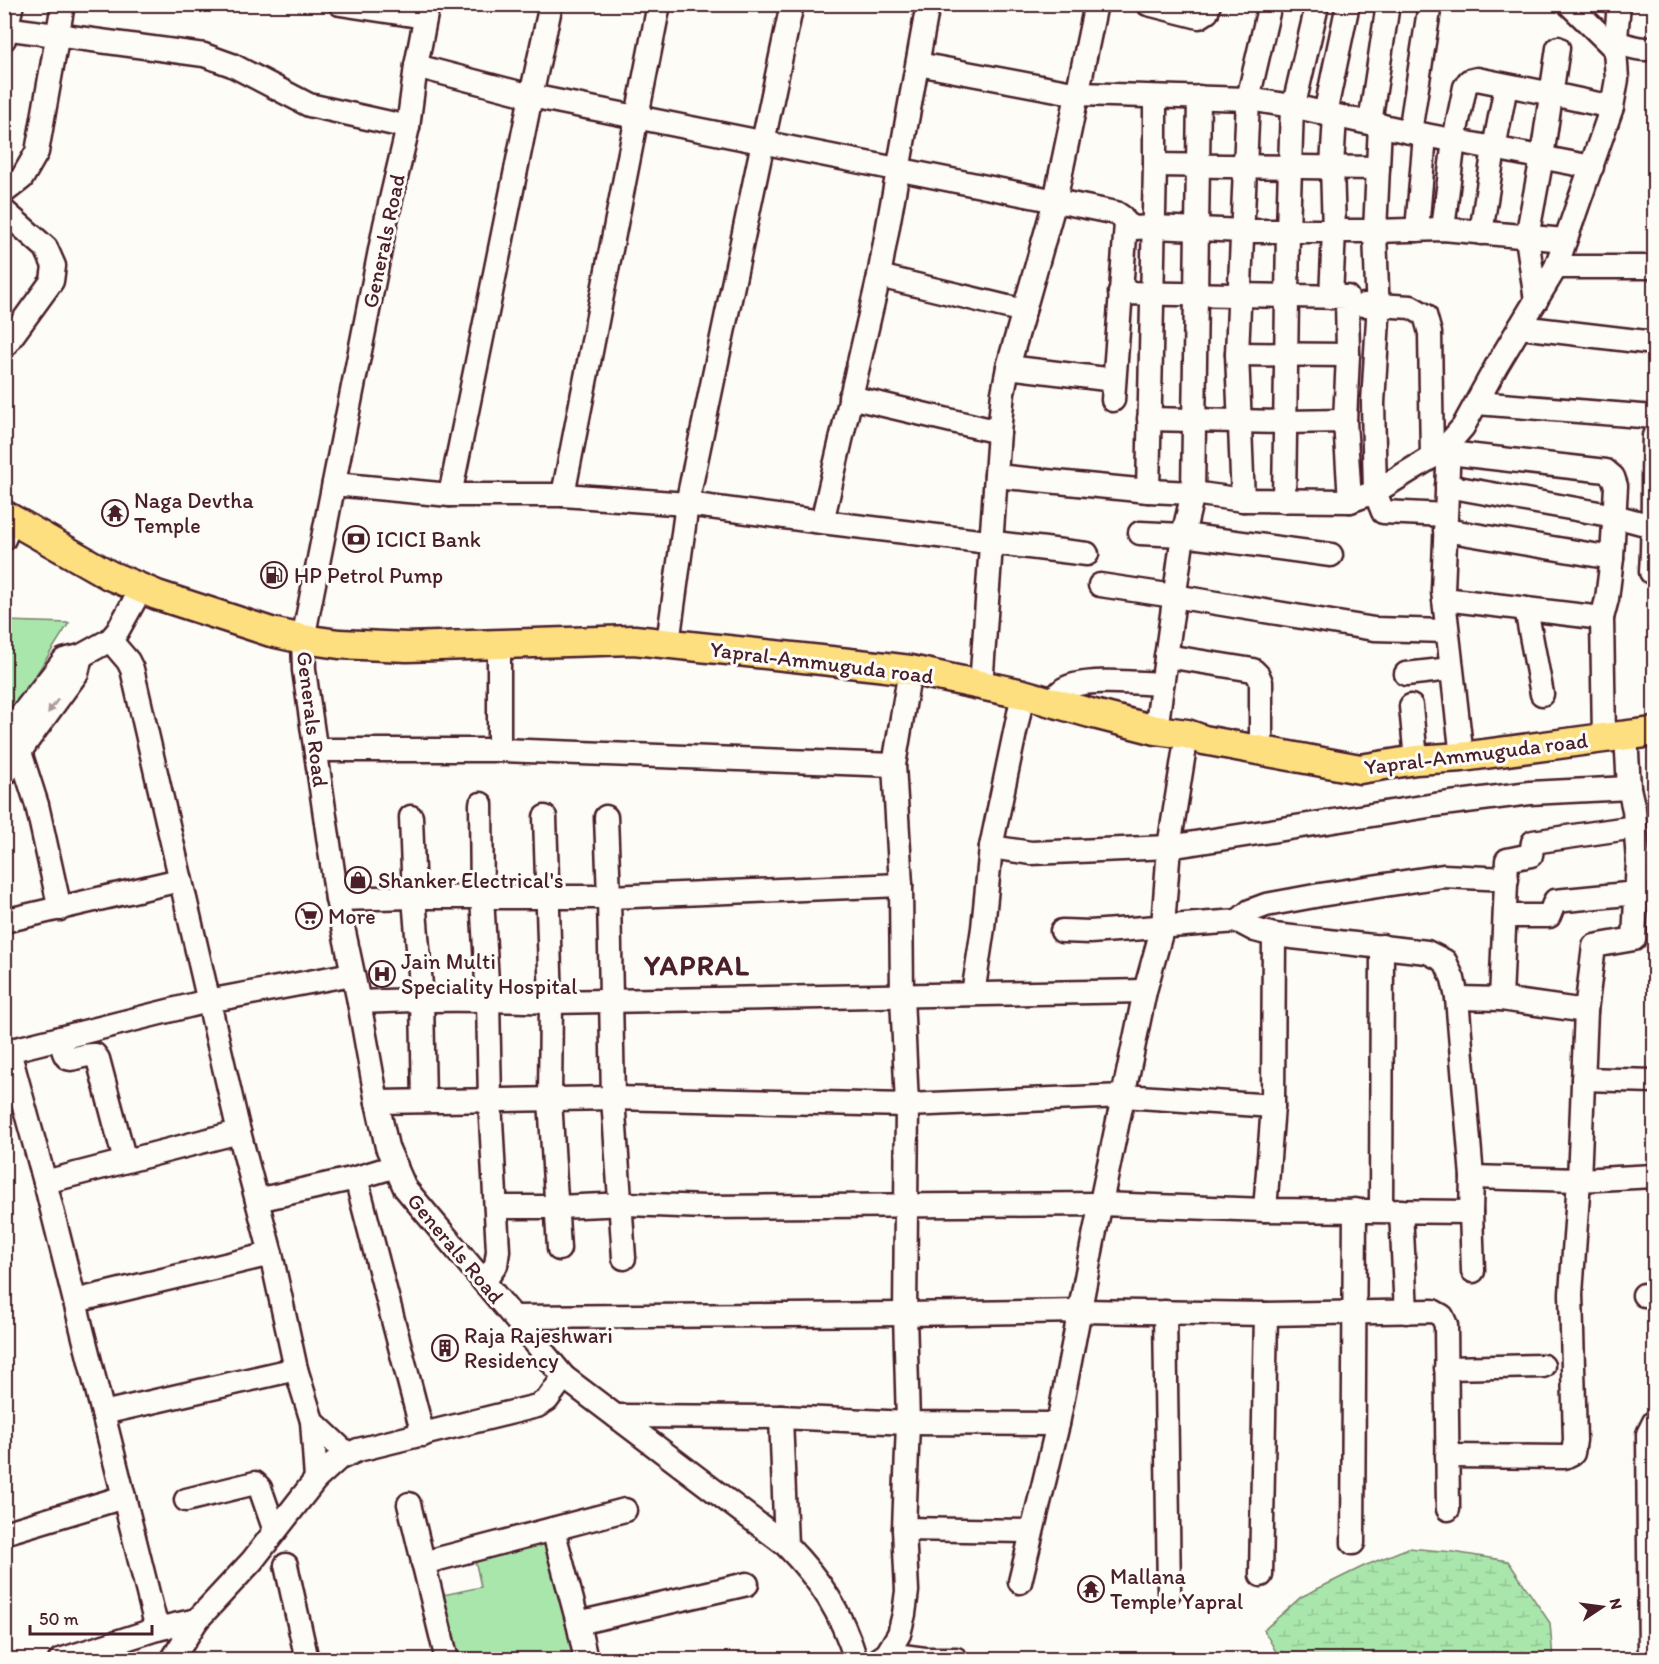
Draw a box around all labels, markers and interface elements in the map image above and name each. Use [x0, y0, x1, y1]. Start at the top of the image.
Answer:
street label: Generals Road [356, 171, 411, 311]
place label: Naga Devtha Temple [134, 487, 254, 539]
temple icon: Naga Devtha Temple [100, 498, 130, 528]
bank icon: ICICI Bank [341, 524, 371, 554]
place label: ICICI Bank [376, 526, 481, 553]
fuel station icon: HP Petrol Pump [259, 560, 289, 590]
place label: HP Petrol Pump [294, 562, 443, 589]
street label: Yapral-Ammuguda road [709, 635, 935, 690]
street label: Generals Road [291, 650, 334, 789]
one-way arrow [47, 697, 59, 713]
street label: Yapral-Ammuguda road [1363, 726, 1589, 781]
shop icon: Shanker Electrical's [343, 865, 373, 895]
place label: Shanker Electrical's [378, 867, 564, 894]
supermarket icon: More [294, 901, 324, 931]
place label: More [328, 903, 376, 930]
place label: Jain Multi Speciality Hospital [401, 948, 577, 1000]
district label: YAPRAL [643, 948, 750, 982]
hospital icon: Jain Multi Speciality Hospital [367, 959, 397, 989]
street label: Generals Road [401, 1187, 510, 1309]
place label: Raja Rajeshwari Residency [464, 1322, 613, 1374]
building icon: Raja Rajeshwari Residency [430, 1333, 460, 1363]
place label: Mallana Temple Yapral [1110, 1563, 1243, 1615]
temple icon: Mallana Temple Yapral [1076, 1574, 1106, 1604]
north arrow [1572, 1577, 1632, 1637]
text: N [1606, 1596, 1627, 1611]
scale bar [30, 1598, 152, 1636]
text: 50 m [39, 1608, 79, 1630]

